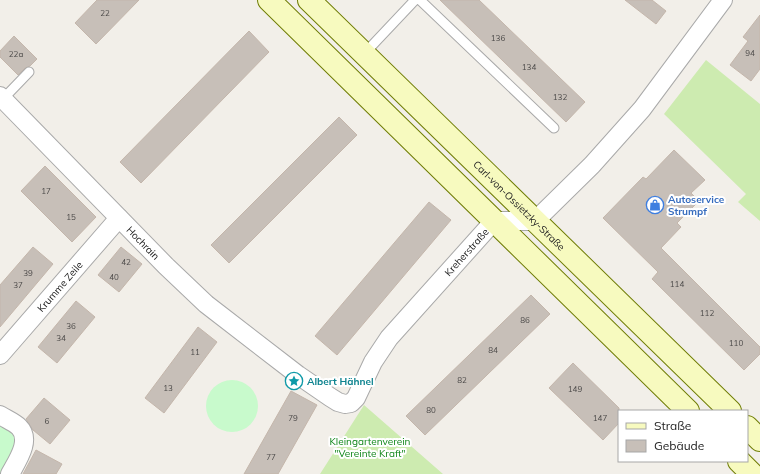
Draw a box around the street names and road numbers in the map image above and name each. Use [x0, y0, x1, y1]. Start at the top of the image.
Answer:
street label: Carl-von-Ossietzky-Straße [471, 158, 568, 253]
street label: Hochrain [124, 223, 163, 262]
street label: Kreherstraße [441, 225, 491, 279]
street label: Krumme Zeile [34, 258, 85, 314]

